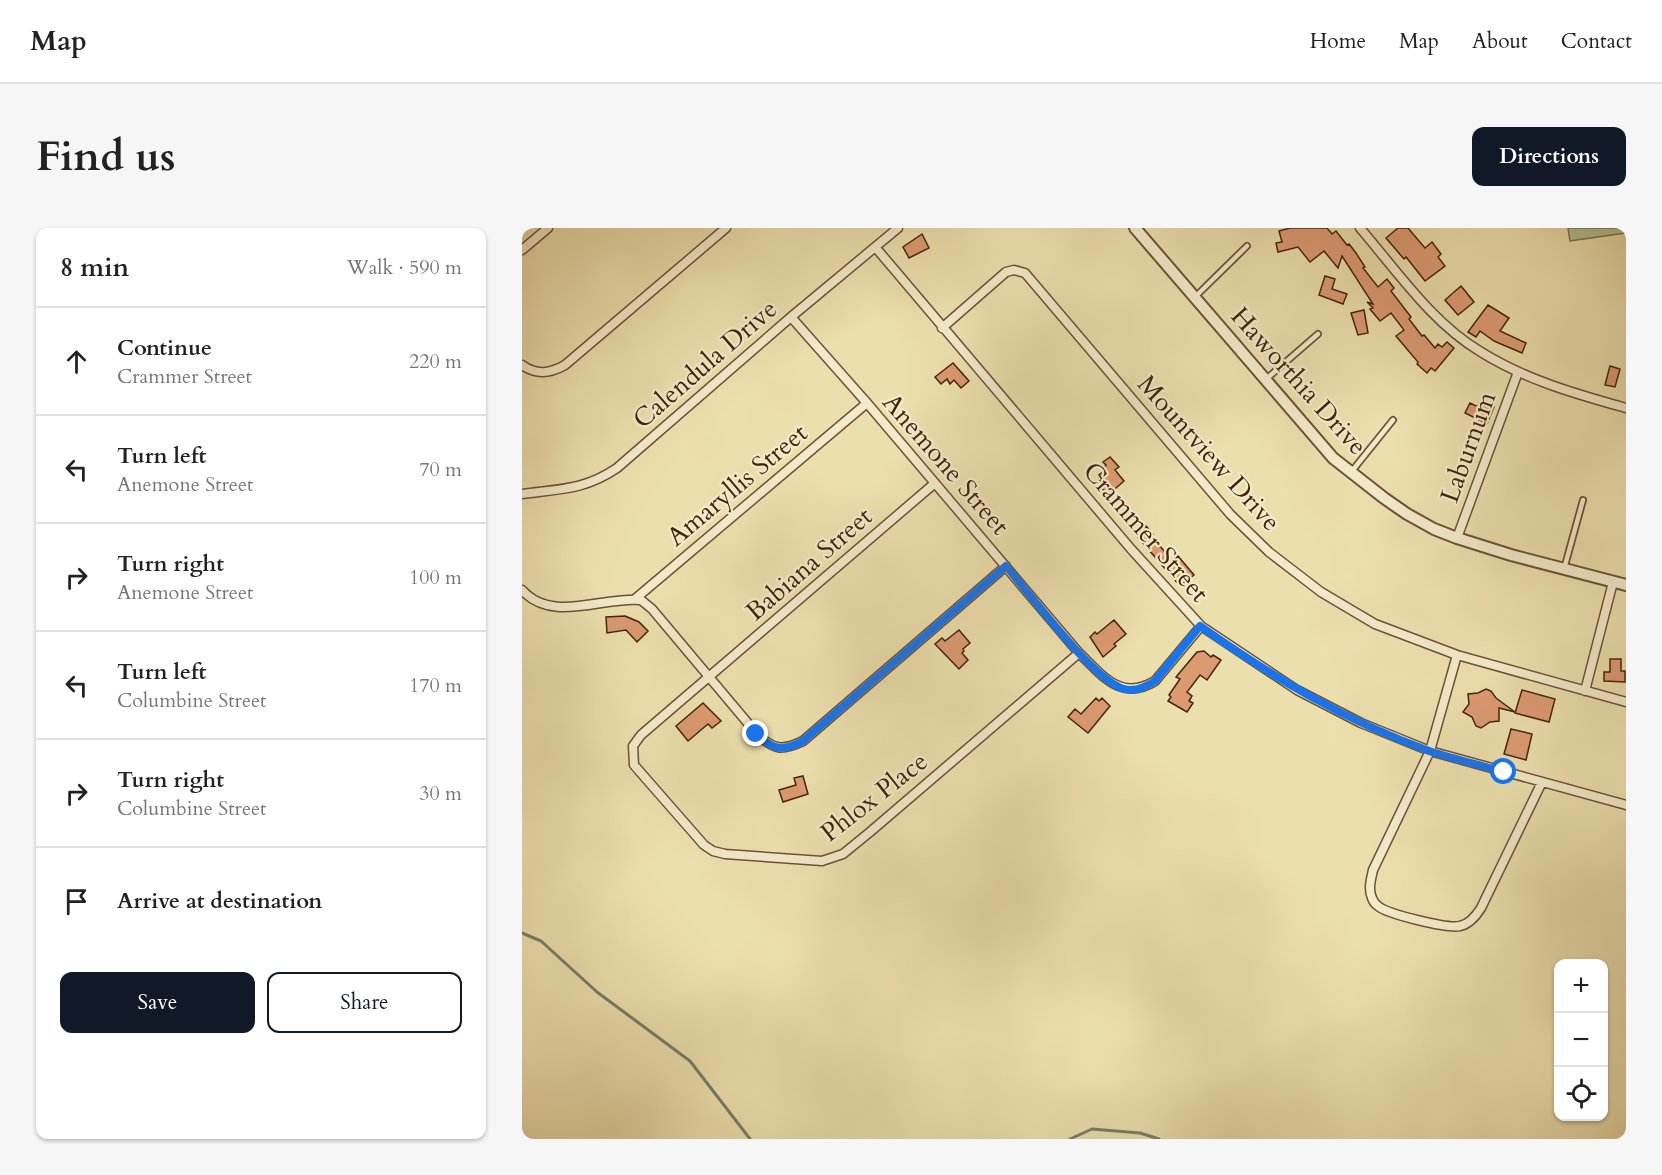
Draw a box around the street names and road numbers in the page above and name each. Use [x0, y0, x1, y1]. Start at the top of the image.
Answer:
street label: Calendula Drive [626, 292, 784, 436]
street label: Haworthia Drive [1223, 299, 1375, 463]
street label: Mountview Drive [1129, 367, 1289, 539]
street label: Anemone Street [875, 386, 1017, 542]
street label: Laburnum [1432, 387, 1504, 507]
street label: Amaryllis Street [659, 416, 815, 554]
street label: Crammer Street [1075, 454, 1217, 610]
street label: Babiana Street [738, 499, 880, 629]
street label: Phlox Place [813, 744, 935, 850]

